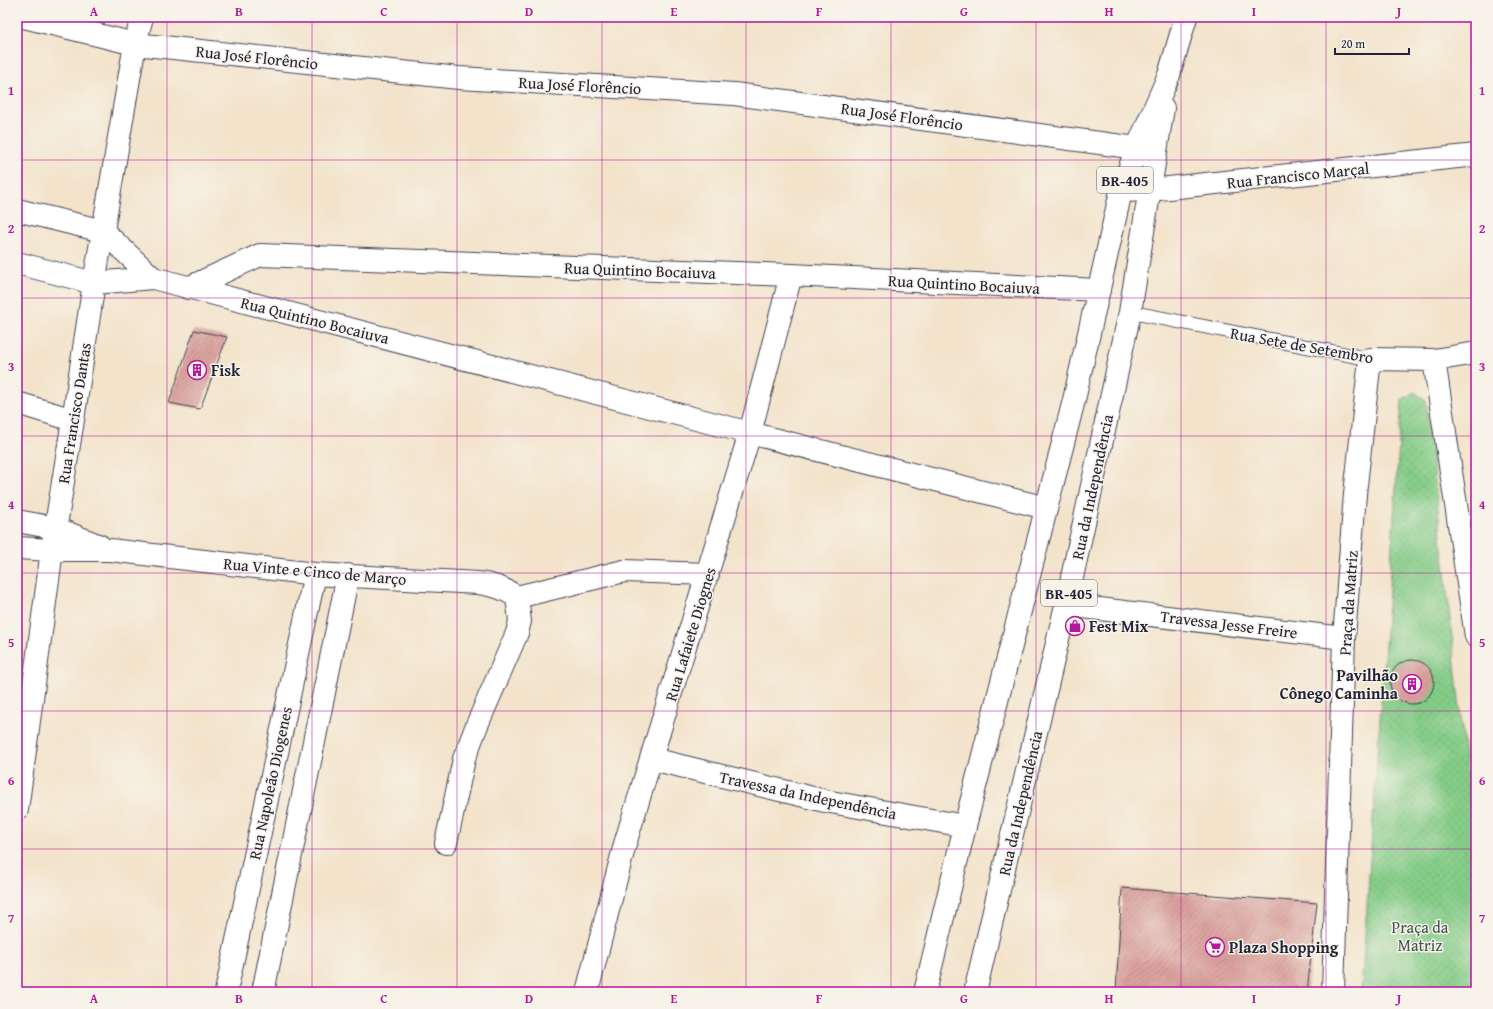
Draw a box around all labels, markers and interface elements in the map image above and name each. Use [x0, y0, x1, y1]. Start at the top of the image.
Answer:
text: A [90, 2, 99, 21]
text: B [235, 2, 243, 21]
text: C [380, 2, 388, 21]
text: D [525, 2, 533, 21]
text: E [671, 2, 678, 21]
text: F [816, 2, 823, 21]
text: G [960, 2, 968, 21]
text: H [1104, 2, 1114, 21]
text: I [1252, 2, 1256, 21]
text: J [1395, 2, 1402, 21]
scale bar [1335, 30, 1409, 56]
text: 20 m [1341, 35, 1365, 52]
street label: Rua José Florêncio [195, 39, 319, 75]
street label: Rua José Florêncio [518, 70, 642, 100]
text: 1 [8, 81, 14, 100]
text: 1 [1479, 81, 1485, 100]
street label: Rua José Florêncio [840, 96, 964, 136]
street label: Rua Francisco Marçal [1226, 156, 1371, 194]
road number: BR-405 [1097, 167, 1153, 193]
text: 2 [8, 219, 15, 238]
text: 2 [1479, 219, 1486, 238]
street label: Rua Quintino Bocaiuva [564, 255, 717, 285]
street label: Rua Quintino Bocaiuva [888, 268, 1041, 300]
street label: Rua Quintino Bocaiuva [238, 290, 392, 350]
street label: Rua Sete de Setembro [1229, 321, 1375, 369]
street label: Rua Francisco Dantas [51, 341, 97, 485]
text: 3 [8, 357, 14, 376]
text: 3 [1479, 357, 1485, 376]
place label: Fisk [211, 358, 241, 382]
building icon: Fisk [186, 359, 208, 381]
street label: Rua da Independência [1065, 412, 1119, 562]
text: 4 [8, 495, 15, 514]
text: 4 [1479, 495, 1486, 514]
street label: Praça da Matriz [1332, 550, 1364, 656]
street label: Rua Vinte e Cinco de Março [222, 551, 408, 591]
street label: Rua Lafaiete Diognes [658, 564, 722, 704]
road number: BR-405 [1041, 580, 1097, 606]
street label: Travessa Jesse Freire [1159, 604, 1299, 644]
place label: Fest Mix [1089, 614, 1149, 638]
shop icon: Fest Mix [1064, 615, 1086, 637]
text: 5 [8, 633, 15, 652]
text: 5 [1479, 633, 1486, 652]
place label: Pavilhão Cônego Caminha [1280, 663, 1399, 705]
building icon: Pavilhão Cônego Caminha [1401, 673, 1423, 695]
street label: Rua Napoleão Diogenes [242, 704, 298, 862]
street label: Rua da Independência [992, 728, 1048, 878]
street label: Travessa da Independência [717, 764, 899, 826]
text: 6 [8, 771, 15, 790]
text: 6 [1479, 771, 1486, 790]
text: 7 [8, 909, 15, 928]
text: 7 [1479, 909, 1486, 928]
park label: Praça da Matriz [1392, 915, 1449, 957]
place label: Plaza Shopping [1229, 935, 1339, 959]
supermarket icon: Plaza Shopping [1204, 936, 1226, 958]
text: A [90, 989, 99, 1008]
text: B [235, 989, 243, 1008]
text: C [380, 989, 388, 1008]
text: D [525, 989, 533, 1008]
text: E [671, 989, 678, 1008]
text: F [816, 989, 823, 1008]
text: G [960, 989, 968, 1008]
text: H [1104, 989, 1114, 1008]
text: I [1252, 989, 1256, 1008]
text: J [1395, 989, 1402, 1008]

